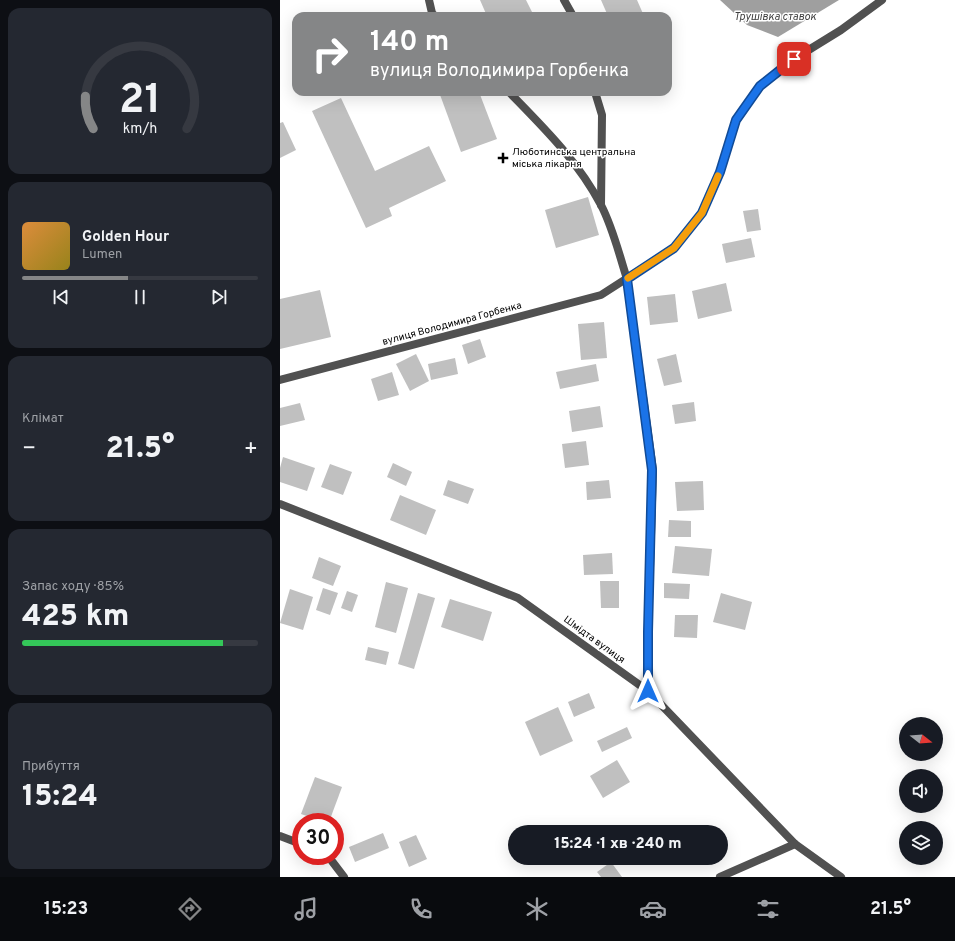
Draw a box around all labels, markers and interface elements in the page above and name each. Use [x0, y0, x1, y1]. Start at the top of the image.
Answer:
water label: Трушівка ставок [734, 10, 817, 24]
text: 140 m [370, 25, 449, 61]
icon: right [304, 28, 356, 80]
pin [777, 42, 811, 76]
icon: arrive [783, 48, 805, 70]
text: вулиця Володимира Горбенка [370, 60, 629, 83]
text: 21 [119, 75, 161, 128]
text: km/h [123, 119, 157, 137]
place label: Люботинська центральна міська лікарня [512, 146, 635, 171]
marker: Люботинська центральна міська лікарня [497, 152, 509, 164]
text: Golden Hour [82, 228, 169, 247]
text: Lumen [82, 247, 122, 263]
icon: previous [50, 286, 72, 308]
icon: pause [129, 286, 151, 308]
icon: next [208, 286, 230, 308]
street label: вулиця Володимира Горбенка [381, 299, 523, 349]
text: Клімат [22, 411, 64, 427]
text: 21.5° [105, 431, 175, 468]
text: − [22, 436, 36, 463]
text: + [244, 436, 258, 463]
text: Запас ходу · 85% [22, 579, 124, 595]
text: 425 km [22, 599, 129, 636]
street label: Шмідта вулиця [561, 613, 627, 667]
position arrow [627, 670, 669, 712]
north arrow [899, 717, 943, 761]
map controls [899, 717, 943, 865]
text: Прибуття [22, 759, 80, 775]
button: sound [899, 769, 943, 813]
text: 15:24 [22, 779, 98, 816]
speed limit sign: 30 [292, 813, 344, 865]
button: layers [899, 821, 943, 865]
text: 15:24 · 1 хв · 240 m [554, 835, 682, 854]
icon: directions [176, 895, 204, 923]
icon: music [292, 895, 320, 923]
icon: phone [407, 895, 435, 923]
icon: climate [523, 895, 551, 923]
icon: car [639, 895, 667, 923]
icon: filters [754, 895, 782, 923]
text: 15:23 [44, 898, 88, 921]
text: 21.5° [870, 898, 911, 921]

